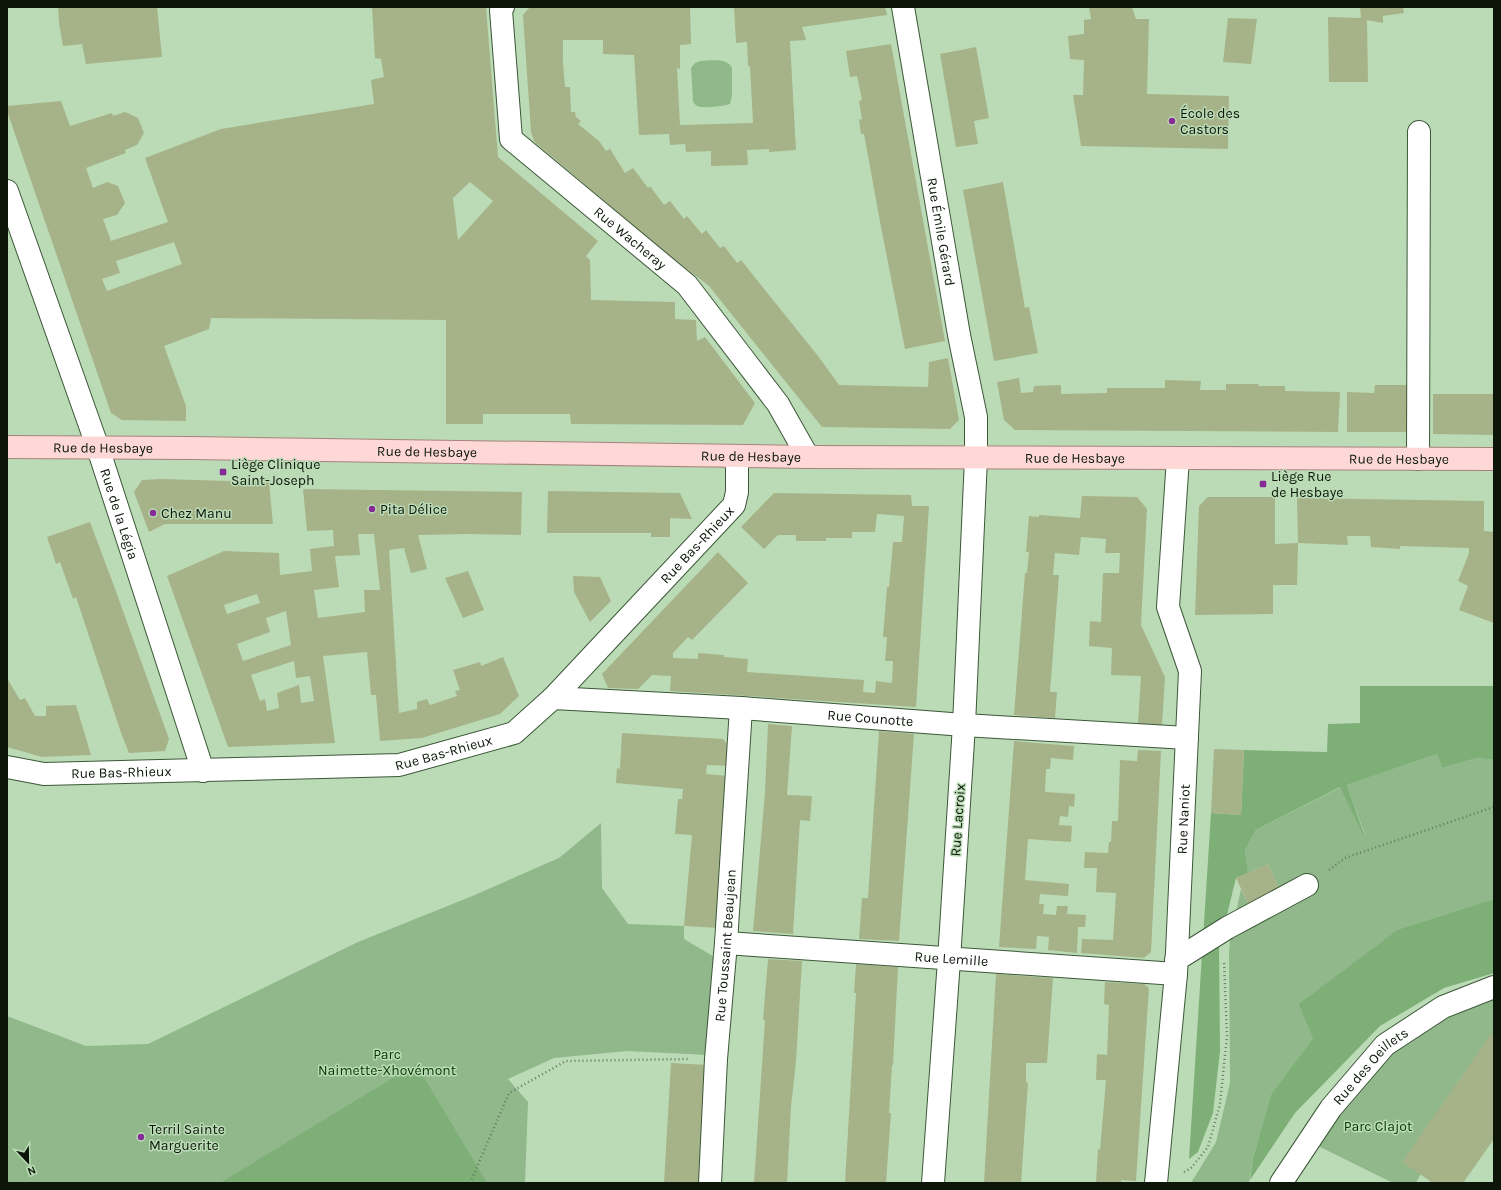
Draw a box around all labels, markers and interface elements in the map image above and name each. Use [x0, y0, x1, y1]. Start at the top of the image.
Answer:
place label: École des Castors [1180, 104, 1240, 138]
marker: École des Castors [1167, 116, 1177, 126]
street label: Rue Émile Gérard [924, 176, 959, 287]
street label: Rue Wacheray [590, 203, 671, 273]
street label: Rue de Hesbaye [53, 439, 153, 456]
street label: Rue de Hesbaye [377, 442, 477, 461]
street label: Rue de Hesbaye [701, 447, 801, 465]
street label: Rue de Hesbaye [1025, 449, 1125, 466]
street label: Rue de Hesbaye [1349, 450, 1449, 467]
place label: Liège Clinique Saint-Joseph [231, 456, 320, 489]
street label: Rue de la Légia [97, 466, 142, 562]
marker: Liège Clinique Saint-Joseph [218, 467, 228, 477]
place label: Liège Rue de Hesbaye [1271, 468, 1343, 501]
marker: Liège Rue de Hesbaye [1258, 479, 1268, 489]
place label: Pita Délice [380, 501, 447, 518]
street label: Rue Bas-Rhieux [656, 502, 737, 587]
marker: Pita Délice [367, 504, 377, 514]
place label: Chez Manu [161, 505, 232, 522]
marker: Chez Manu [148, 508, 158, 518]
street label: Rue Counotte [827, 706, 914, 730]
street label: Rue Bas-Rhieux [393, 731, 494, 774]
street label: Rue Bas-Rhieux [71, 762, 172, 782]
street label: Rue Lacroix [947, 783, 969, 857]
street label: Rue Naniot [1173, 784, 1193, 855]
street label: Rue Toussaint Beaujean [711, 869, 739, 1023]
street label: Rue Lemille [914, 948, 989, 970]
street label: Rue des Oeillets [1329, 1024, 1411, 1108]
park label: Parc Naimette-Xhovémont [318, 1046, 456, 1079]
park label: Parc Clajot [1344, 1118, 1412, 1135]
place label: Terril Sainte Marguerite [149, 1121, 225, 1154]
marker: Terril Sainte Marguerite [136, 1132, 146, 1142]
north arrow [8, 1142, 48, 1182]
text: N [25, 1163, 38, 1178]

